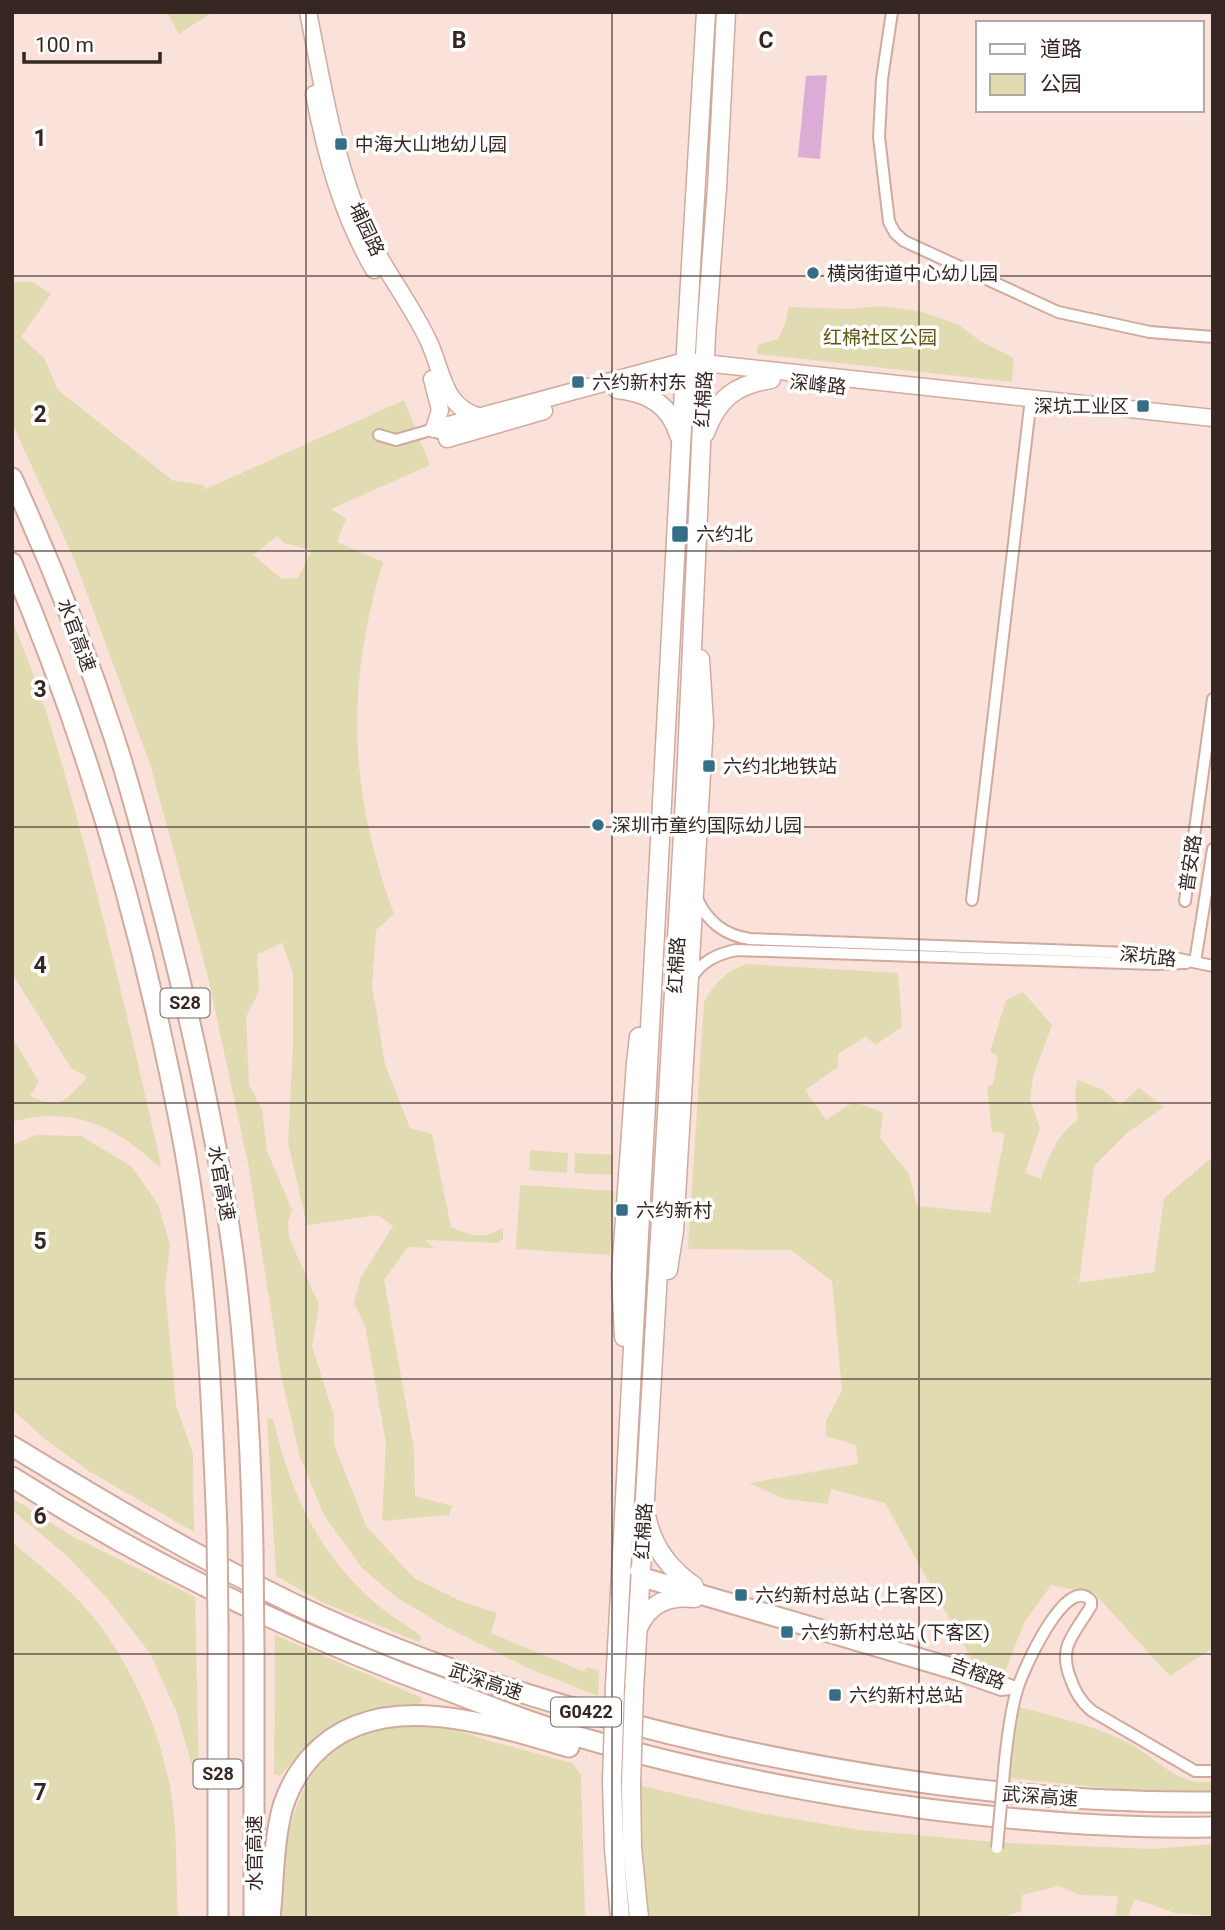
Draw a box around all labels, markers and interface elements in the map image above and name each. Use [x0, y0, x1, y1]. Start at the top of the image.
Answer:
scale bar [24, 21, 161, 65]
legend [976, 21, 1204, 112]
text: B [452, 27, 466, 54]
text: C [758, 27, 774, 54]
text: 100 m [35, 33, 94, 57]
text: 道路 [1040, 37, 1082, 61]
text: 公园 [1040, 72, 1082, 96]
text: 1 [33, 125, 47, 152]
place label: 中海大山地幼儿园 [355, 133, 507, 156]
marker: 中海大山地幼儿园 [333, 136, 349, 152]
street label: 埔园路 [344, 199, 389, 260]
place label: 横岗街道中心幼儿园 [827, 262, 998, 285]
marker: 横岗街道中心幼儿园 [805, 265, 821, 281]
park label: 红棉社区公园 [823, 326, 937, 349]
street label: 红棉路 [691, 370, 716, 428]
street label: 深峰路 [788, 370, 848, 399]
place label: 六约新村东 [592, 371, 687, 394]
marker: 六约新村东 [570, 374, 586, 390]
place label: 深坑工业区 [1034, 395, 1129, 418]
marker: 深坑工业区 [1135, 398, 1151, 414]
text: 2 [33, 401, 47, 428]
place label: 六约北 [696, 523, 753, 546]
marker: 六约北 [670, 524, 690, 544]
street label: 水官高速 [53, 596, 100, 675]
text: 3 [33, 676, 47, 703]
place label: 六约北地铁站 [723, 755, 837, 778]
marker: 六约北地铁站 [701, 758, 717, 774]
place label: 深圳市童约国际幼儿园 [612, 814, 802, 837]
marker: 深圳市童约国际幼儿园 [590, 817, 606, 833]
street label: 普安路 [1175, 833, 1206, 893]
street label: 红棉路 [664, 936, 689, 994]
street label: 深坑路 [1118, 942, 1178, 971]
text: 4 [33, 952, 47, 979]
road number: S28 [160, 988, 210, 1018]
street label: 水官高速 [204, 1144, 239, 1223]
place label: 六约新村 [636, 1199, 712, 1222]
marker: 六约新村 [614, 1202, 630, 1218]
text: 5 [33, 1228, 47, 1255]
street label: 红棉路 [631, 1502, 656, 1560]
text: 6 [33, 1503, 47, 1530]
place label: 六约新村总站 (上客区) [755, 1584, 944, 1607]
marker: 六约新村总站 (上客区) [733, 1587, 749, 1603]
place label: 六约新村总站 (下客区) [801, 1621, 990, 1644]
marker: 六约新村总站 (下客区) [779, 1624, 795, 1640]
street label: 吉榕路 [947, 1653, 1009, 1694]
street label: 武深高速 [446, 1658, 526, 1705]
place label: 六约新村总站 [849, 1684, 963, 1707]
marker: 六约新村总站 [827, 1687, 843, 1703]
road number: G0422 [551, 1698, 621, 1727]
road number: S28 [194, 1759, 242, 1788]
text: 7 [33, 1779, 47, 1806]
street label: 武深高速 [1001, 1782, 1079, 1811]
street label: 水官高速 [243, 1815, 266, 1891]

